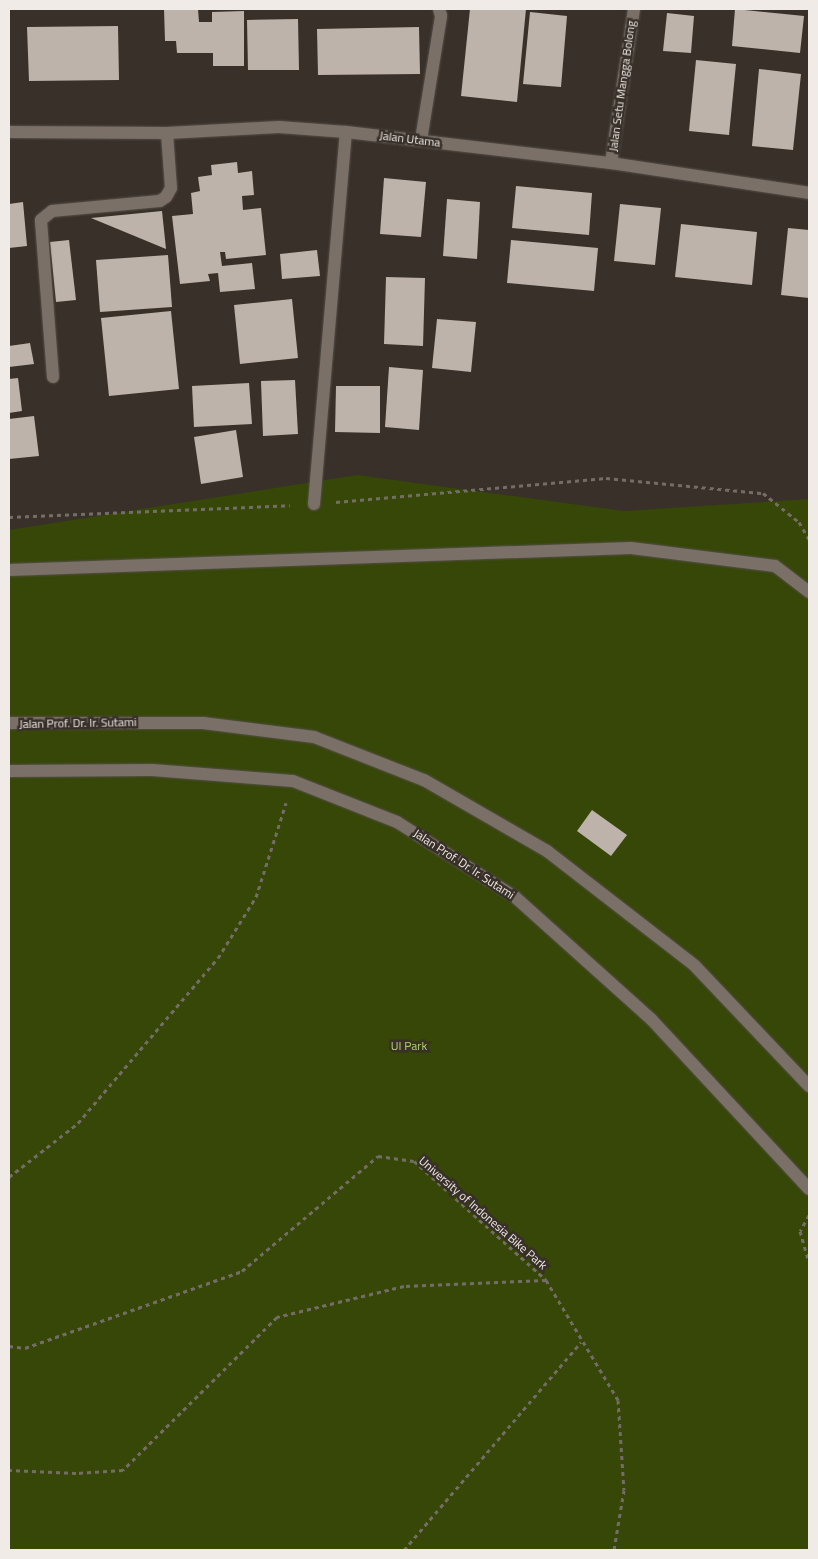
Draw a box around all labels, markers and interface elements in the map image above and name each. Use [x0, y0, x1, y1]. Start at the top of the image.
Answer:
street label: Jalan Setu Mangga Bolong [606, 20, 638, 152]
street label: Jalan Utama [379, 128, 441, 150]
street label: Jalan Prof. Dr. Ir. Sutami [19, 715, 137, 731]
street label: Jalan Prof. Dr. Ir. Sutami [411, 826, 517, 902]
park label: UI Park [391, 1039, 427, 1053]
street label: University of Indonesia Bike Park [416, 1153, 550, 1273]

